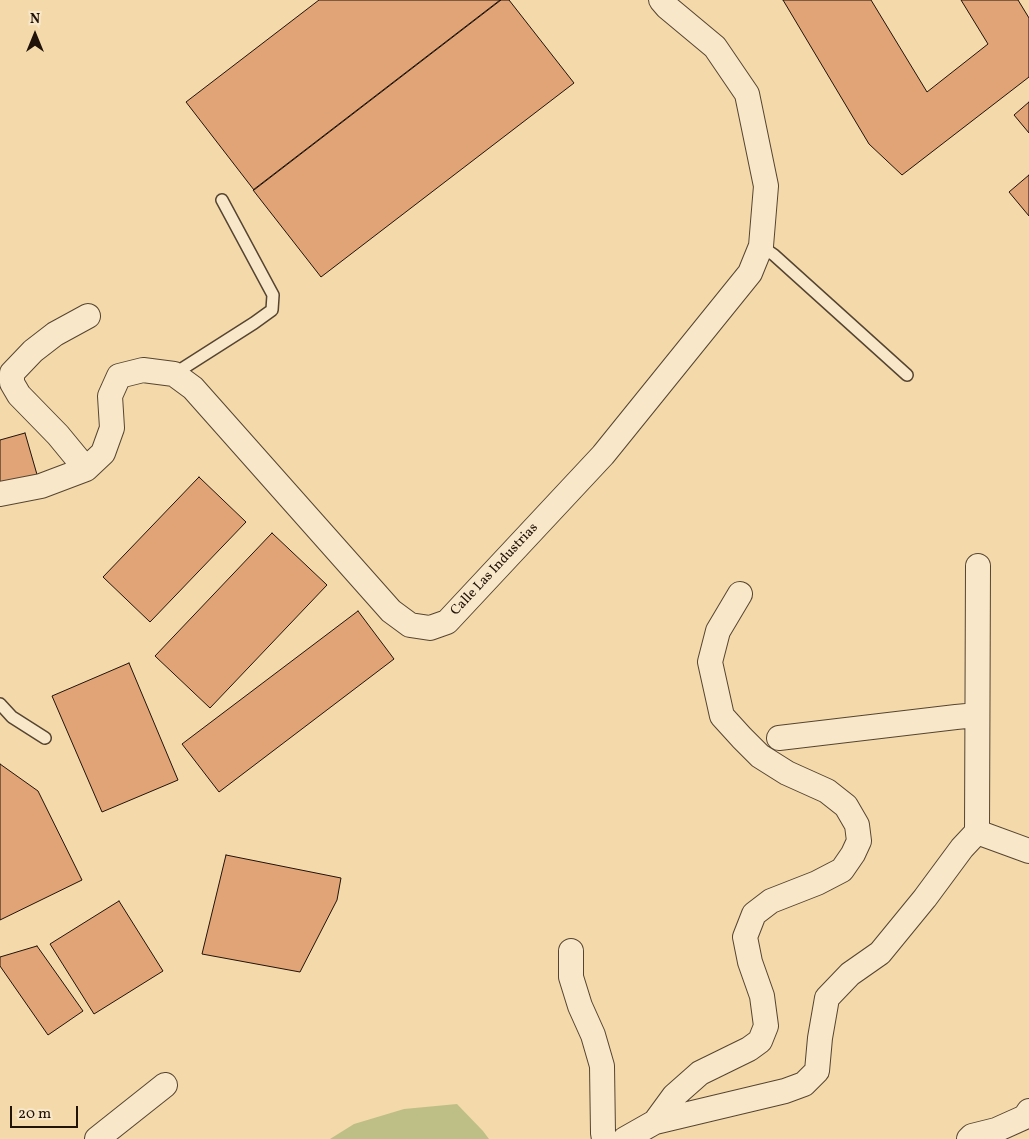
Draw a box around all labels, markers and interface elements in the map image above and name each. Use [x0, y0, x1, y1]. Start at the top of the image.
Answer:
north arrow [10, 10, 60, 60]
text: N [30, 10, 40, 29]
street label: Calle Las Industrias [448, 520, 542, 620]
scale bar [12, 1096, 80, 1128]
text: 20 m [18, 1104, 51, 1125]

